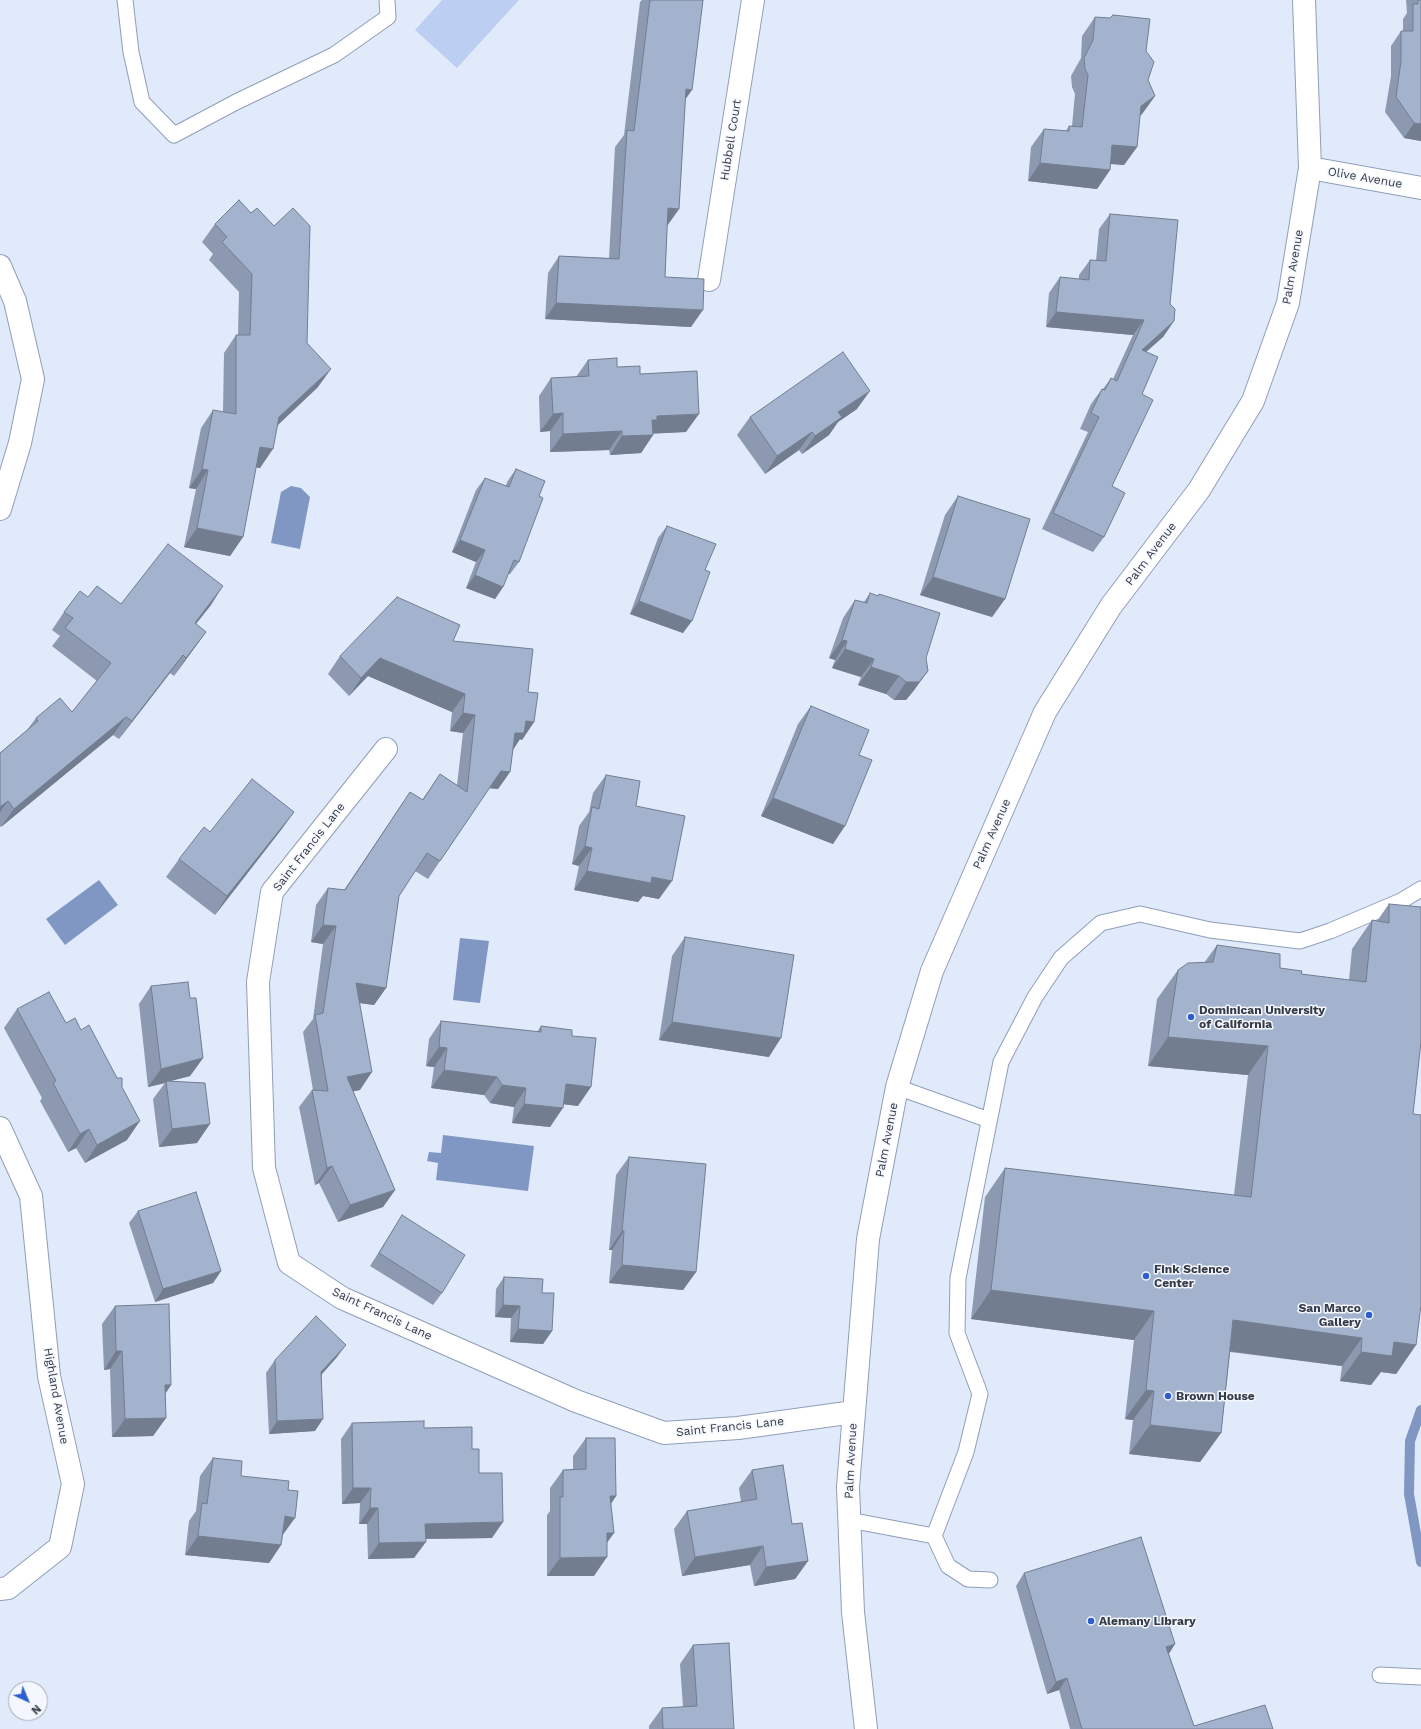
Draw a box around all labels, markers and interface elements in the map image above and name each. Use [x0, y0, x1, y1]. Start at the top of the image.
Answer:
street label: Hubbell Court [717, 98, 745, 182]
street label: Olive Avenue [1327, 164, 1403, 192]
street label: Palm Avenue [1279, 228, 1307, 306]
street label: Palm Avenue [1122, 519, 1180, 589]
street label: Palm Avenue [970, 796, 1014, 872]
street label: Saint Francis Lane [270, 800, 348, 894]
place label: Dominican University of California [1199, 1003, 1325, 1031]
marker: Dominican University of California [1186, 1012, 1196, 1022]
street label: Palm Avenue [873, 1101, 901, 1179]
place label: Fink Science Center [1154, 1262, 1229, 1290]
marker: Fink Science Center [1141, 1271, 1151, 1281]
street label: Saint Francis Lane [330, 1285, 434, 1343]
place label: San Marco Gallery [1299, 1301, 1361, 1329]
marker: San Marco Gallery [1364, 1310, 1374, 1320]
street label: Highland Avenue [40, 1347, 72, 1445]
place label: Brown House [1176, 1389, 1255, 1403]
marker: Brown House [1163, 1391, 1173, 1401]
street label: Saint Francis Lane [675, 1414, 785, 1440]
street label: Palm Avenue [842, 1423, 860, 1499]
place label: Alemany Library [1099, 1614, 1196, 1628]
marker: Alemany Library [1086, 1616, 1096, 1626]
north arrow [8, 1681, 48, 1721]
text: N [29, 1702, 43, 1717]

